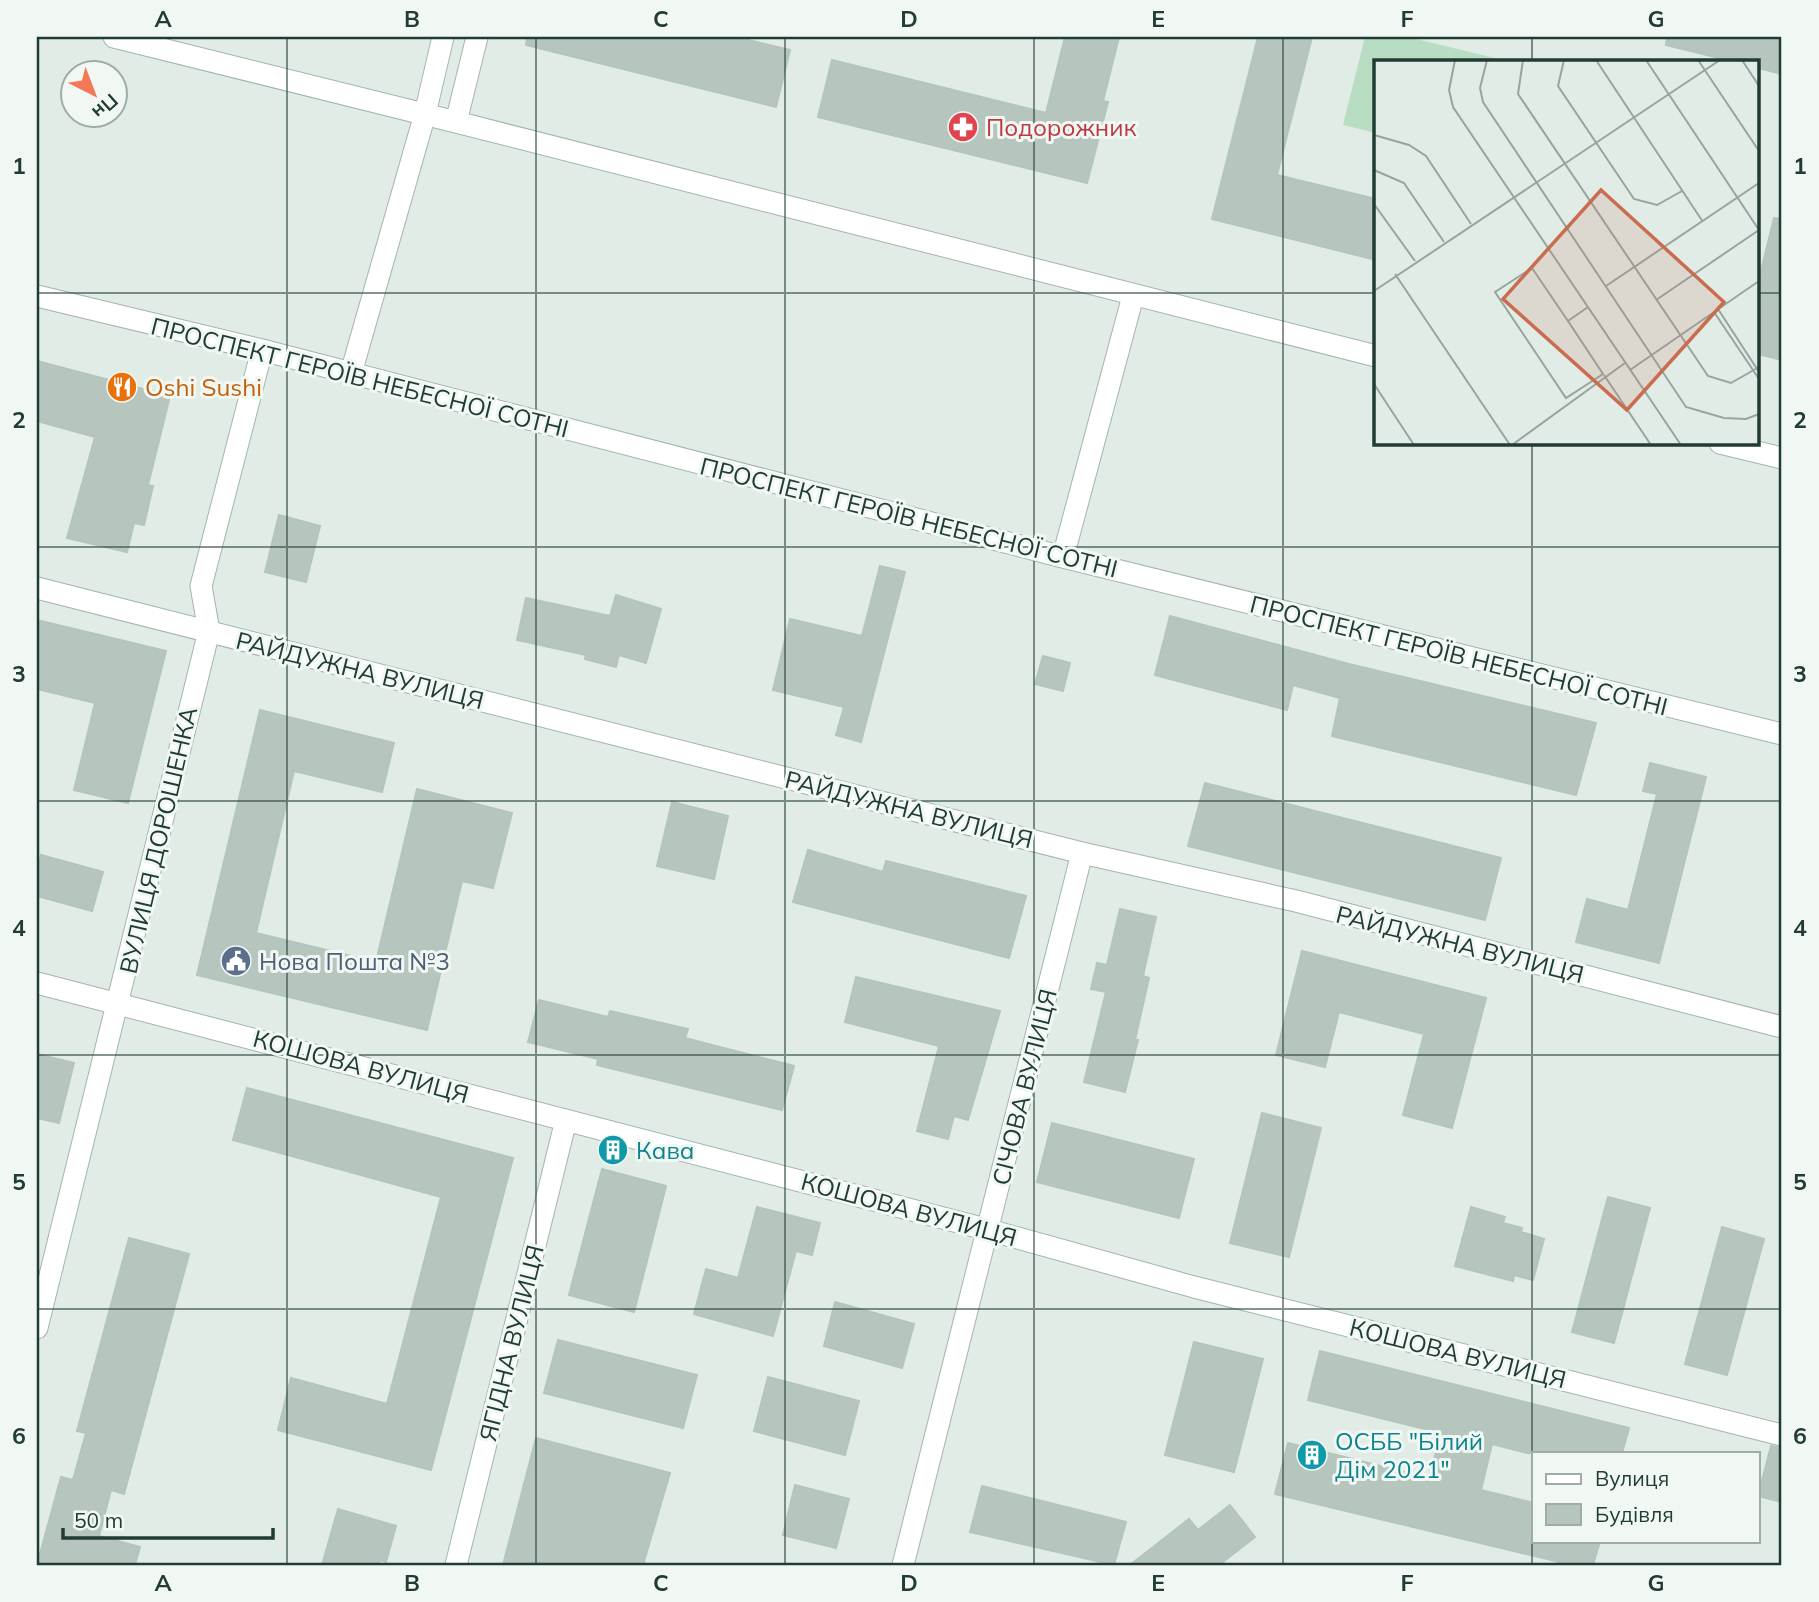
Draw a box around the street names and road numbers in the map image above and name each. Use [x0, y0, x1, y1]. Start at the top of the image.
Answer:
street label: ПРОСПЕКТ ГЕРОЇВ НЕБЕСНОЇ СОТНІ [148, 311, 572, 443]
street label: ПРОСПЕКТ ГЕРОЇВ НЕБЕСНОЇ СОТНІ [697, 451, 1121, 583]
street label: ПРОСПЕКТ ГЕРОЇВ НЕБЕСНОЇ СОТНІ [1247, 589, 1671, 721]
street label: РАЙДУЖНА ВУЛИЦЯ [233, 625, 487, 715]
street label: ВУЛИЦЯ ДОРОШЕНКА [113, 703, 203, 976]
street label: РАЙДУЖНА ВУЛИЦЯ [782, 764, 1036, 854]
street label: РАЙДУЖНА ВУЛИЦЯ [1333, 899, 1587, 989]
street label: СІЧОВА ВУЛИЦЯ [985, 986, 1063, 1188]
street label: КОШОВА ВУЛИЦЯ [250, 1023, 472, 1109]
street label: КОШОВА ВУЛИЦЯ [798, 1166, 1020, 1252]
street label: ЯГІДНА ВУЛИЦЯ [472, 1242, 550, 1444]
street label: КОШОВА ВУЛИЦЯ [1347, 1312, 1569, 1394]

